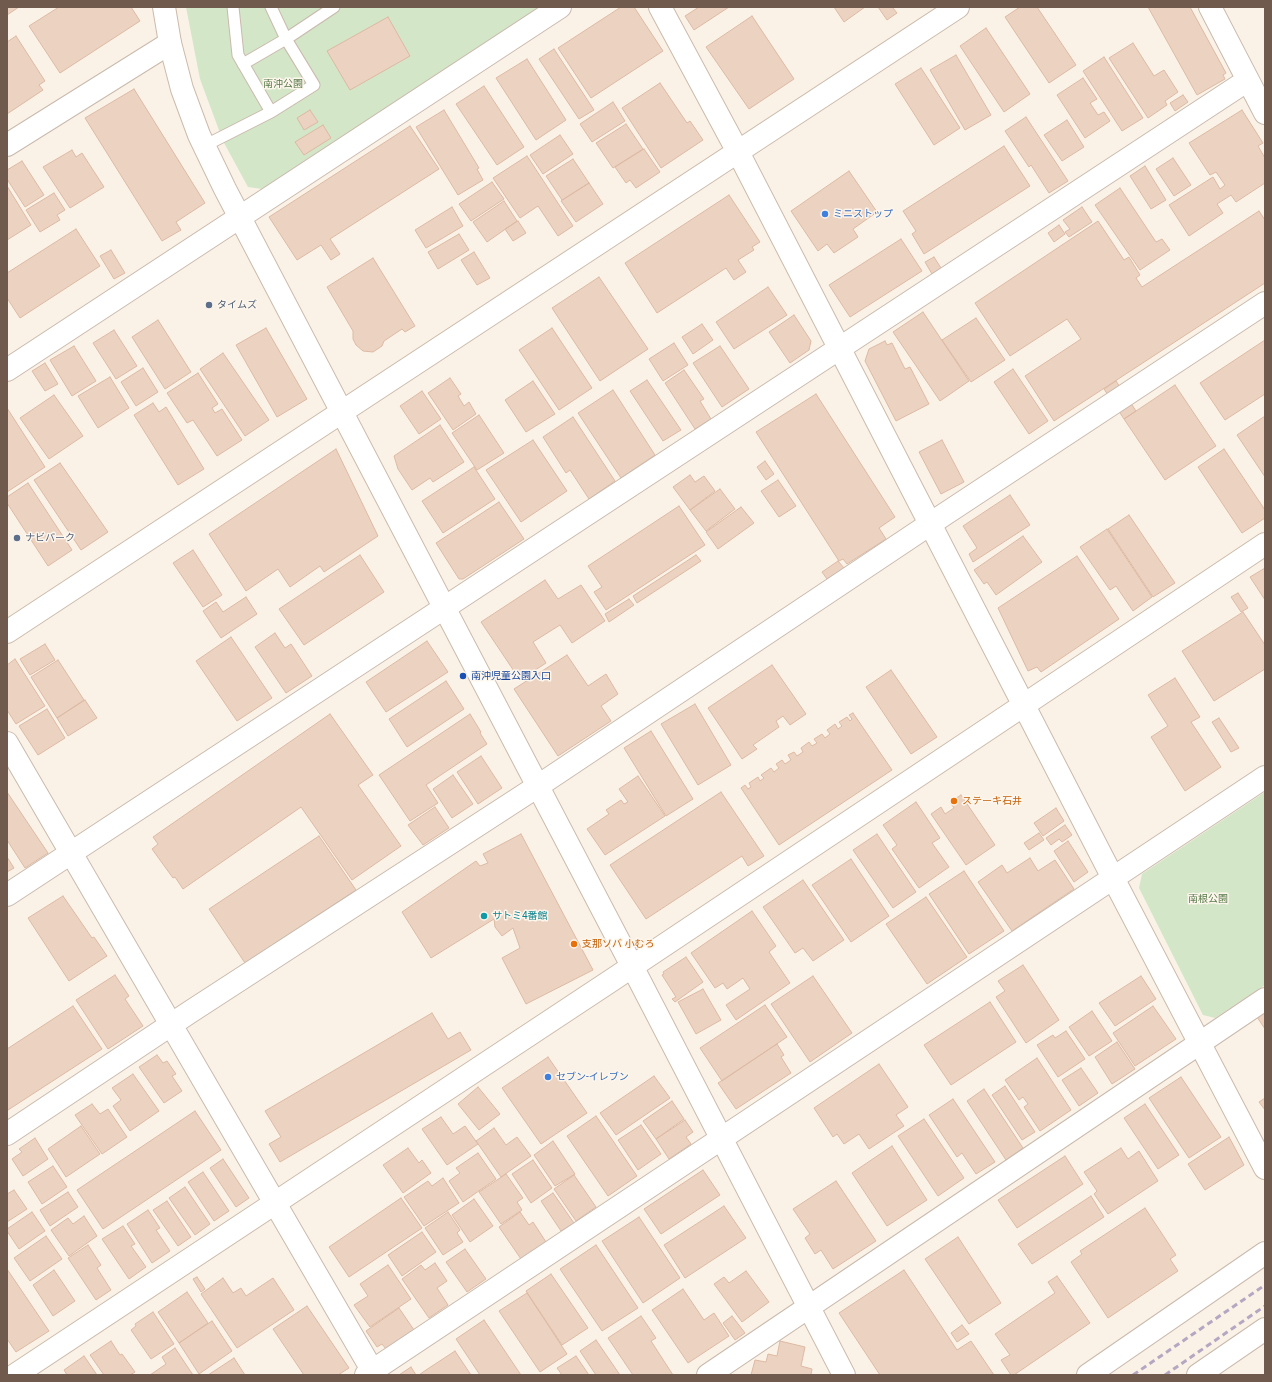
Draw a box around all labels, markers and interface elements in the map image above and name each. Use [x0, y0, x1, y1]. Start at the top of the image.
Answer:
park label: 南沖公園 [263, 78, 303, 90]
place label: ミニストップ [833, 208, 893, 220]
marker: ミニストップ [820, 209, 830, 219]
place label: タイムズ [217, 299, 257, 311]
marker: タイムズ [204, 300, 214, 310]
place label: ナビパーク [25, 532, 75, 544]
marker: ナビパーク [12, 533, 22, 543]
place label: 南沖児童公園入口 [471, 670, 551, 682]
marker: 南沖児童公園入口 [458, 671, 468, 681]
place label: ステーキ石井 [962, 795, 1022, 807]
marker: ステーキ石井 [949, 796, 959, 806]
park label: 南根公園 [1188, 893, 1228, 905]
place label: サトミ4番館 [492, 910, 548, 922]
marker: サトミ4番館 [479, 911, 489, 921]
place label: 支那ソバ 小むろ [582, 938, 654, 950]
marker: 支那ソバ 小むろ [569, 939, 579, 949]
place label: セブン-イレブン [556, 1071, 629, 1083]
marker: セブン-イレブン [543, 1072, 553, 1082]

